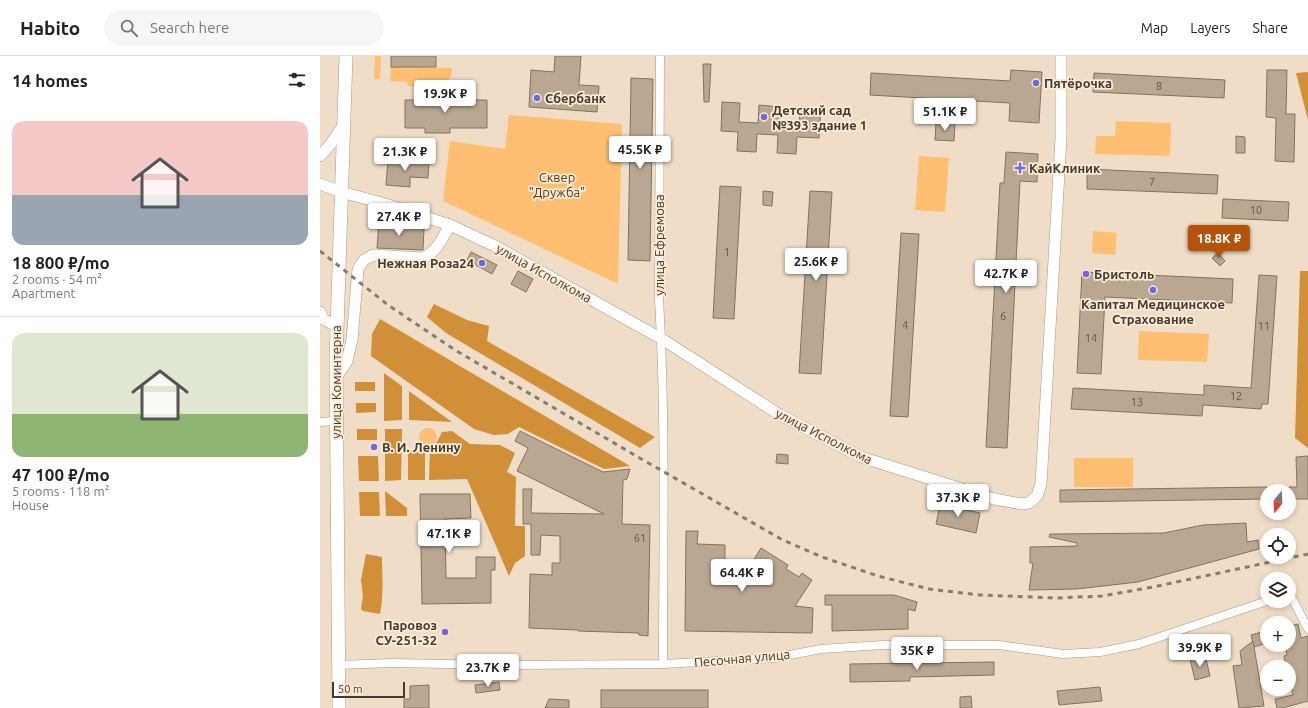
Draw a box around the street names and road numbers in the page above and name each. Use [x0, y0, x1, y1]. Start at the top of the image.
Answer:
street label: улица Ефремова [652, 194, 666, 296]
street label: улица Исполкома [494, 241, 594, 305]
street label: улица Коминтерна [329, 325, 343, 439]
street label: улица Исполкома [773, 406, 875, 466]
street label: Песочная улица [693, 647, 791, 669]

